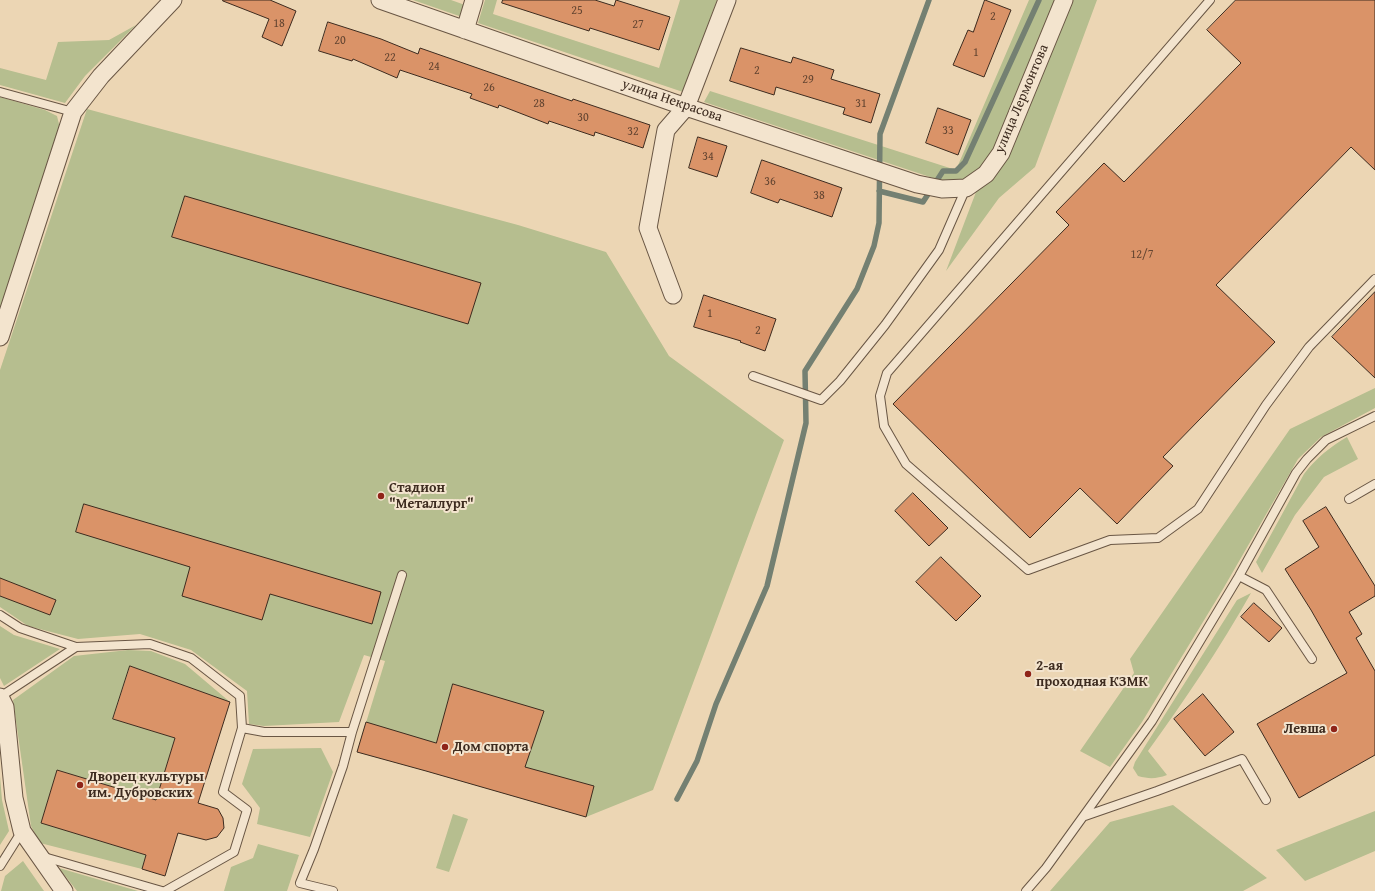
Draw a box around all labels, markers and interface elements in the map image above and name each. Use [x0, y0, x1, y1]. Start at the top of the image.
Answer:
house number: 25 [571, 4, 583, 18]
house number: 2 [990, 10, 996, 24]
house number: 18 [273, 17, 285, 31]
house number: 27 [632, 18, 644, 32]
house number: 20 [334, 34, 346, 48]
street label: улица Лермонтова [991, 42, 1053, 156]
house number: 1 [973, 46, 979, 60]
house number: 22 [384, 51, 396, 65]
house number: 24 [428, 60, 440, 74]
house number: 2 [754, 64, 760, 78]
house number: 29 [802, 73, 814, 87]
street label: улица Некрасова [620, 76, 724, 126]
house number: 26 [483, 81, 495, 95]
house number: 28 [533, 97, 545, 111]
house number: 31 [855, 97, 867, 111]
house number: 30 [577, 111, 589, 125]
house number: 33 [942, 124, 954, 138]
house number: 32 [627, 125, 639, 139]
house number: 34 [702, 150, 714, 164]
house number: 36 [764, 175, 776, 189]
house number: 38 [813, 189, 825, 203]
house number: 12/7 [1131, 248, 1153, 262]
house number: 1 [707, 307, 713, 321]
house number: 2 [755, 324, 761, 338]
place label: Стадион "Металлург" [389, 480, 474, 512]
marker: Стадион "Металлург" [376, 491, 386, 501]
place label: 2-ая проходная КЗМК [1036, 658, 1148, 690]
marker: 2-ая проходная КЗМК [1023, 669, 1033, 679]
place label: Левша [1284, 721, 1326, 737]
marker: Левша [1329, 724, 1339, 734]
place label: Дом спорта [453, 739, 529, 755]
marker: Дом спорта [440, 742, 450, 752]
place label: Дворец культуры им. Дубровских [88, 769, 204, 802]
marker: Дворец культуры им. Дубровских [75, 780, 85, 790]

